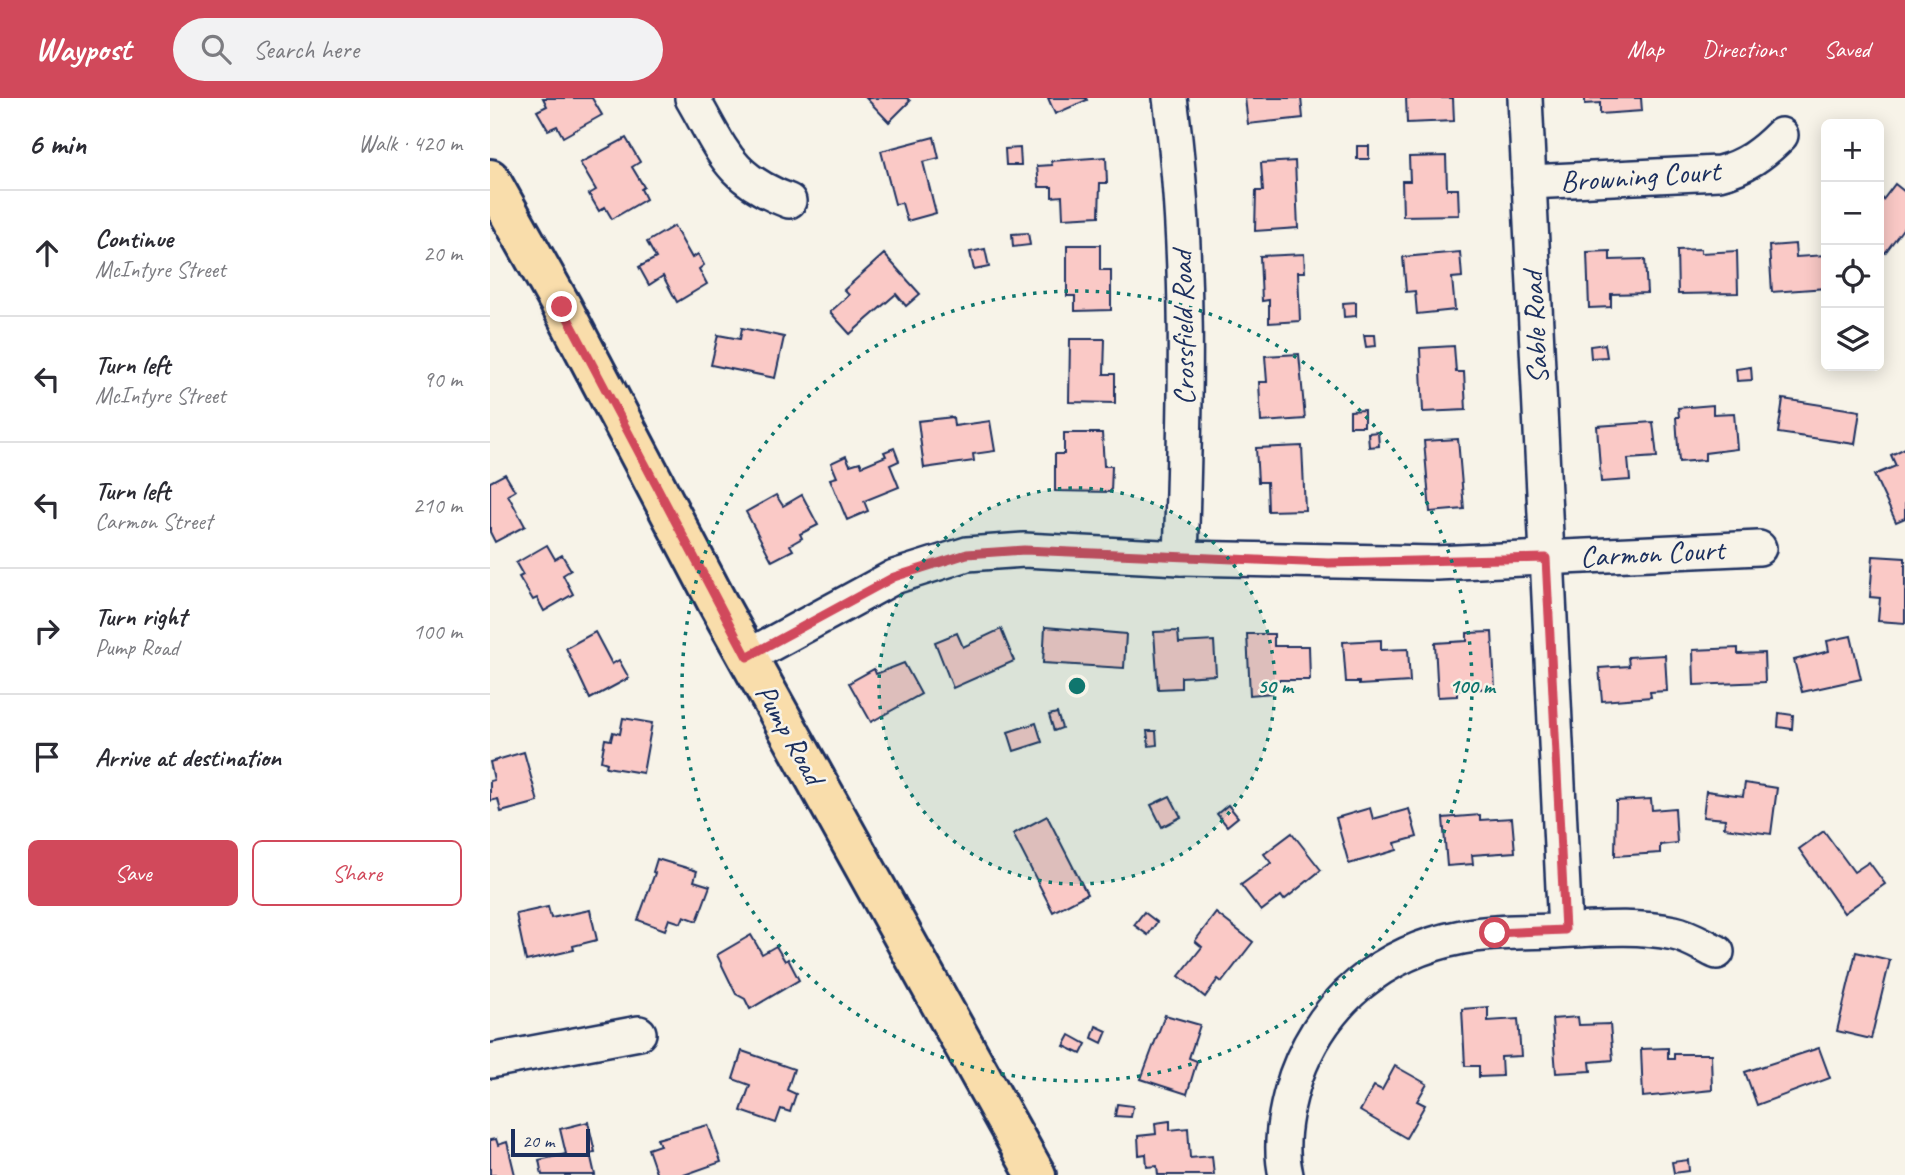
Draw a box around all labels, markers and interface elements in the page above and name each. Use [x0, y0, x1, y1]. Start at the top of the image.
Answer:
search box [173, 18, 663, 81]
text: Waypost [35, 28, 131, 70]
icon: search [197, 30, 235, 68]
text: Search here [253, 33, 359, 66]
text: Map [1627, 34, 1664, 64]
text: Directions [1702, 34, 1785, 64]
text: Saved [1823, 34, 1870, 64]
map controls [1821, 119, 1884, 371]
button: + [1821, 119, 1884, 182]
text: 6 min [28, 125, 86, 163]
text: Walk · 420 m [358, 129, 462, 158]
street label: Browning Court [1559, 151, 1724, 201]
button: − [1821, 182, 1884, 245]
text: Continue [95, 222, 173, 255]
icon: ahead [28, 234, 66, 272]
text: 20 m [423, 239, 462, 268]
button: locate [1821, 245, 1884, 308]
street label: Crossfield Road [1163, 246, 1203, 406]
text: McIntyre Street [95, 255, 226, 284]
street label: Sable Road [1513, 266, 1557, 385]
route end [546, 291, 577, 322]
button: layers [1821, 308, 1884, 371]
text: Turn left [95, 348, 170, 381]
icon: left [28, 360, 66, 398]
text: 90 m [423, 365, 462, 394]
text: McIntyre Street [95, 381, 226, 410]
text: Turn left [95, 474, 170, 507]
icon: left [28, 486, 66, 524]
text: 210 m [413, 491, 462, 520]
text: Carmon Street [95, 507, 212, 536]
street label: Carmon Court [1579, 530, 1728, 576]
text: Turn right [95, 600, 186, 633]
icon: right [28, 612, 66, 650]
text: 100 m [413, 617, 462, 646]
text: Pump Road [95, 633, 179, 662]
text: 50 m [1257, 673, 1295, 699]
text: 100 m [1449, 673, 1497, 699]
centre of rings [1065, 674, 1089, 698]
street label: Pump Road [747, 677, 835, 795]
icon: arrive [28, 738, 66, 776]
text: Arrive at destination [95, 741, 281, 774]
button: Save [28, 840, 238, 906]
button: Share [252, 840, 462, 906]
route start [1479, 917, 1510, 948]
scale bar [511, 1126, 590, 1158]
text: 20 m [522, 1129, 554, 1153]

